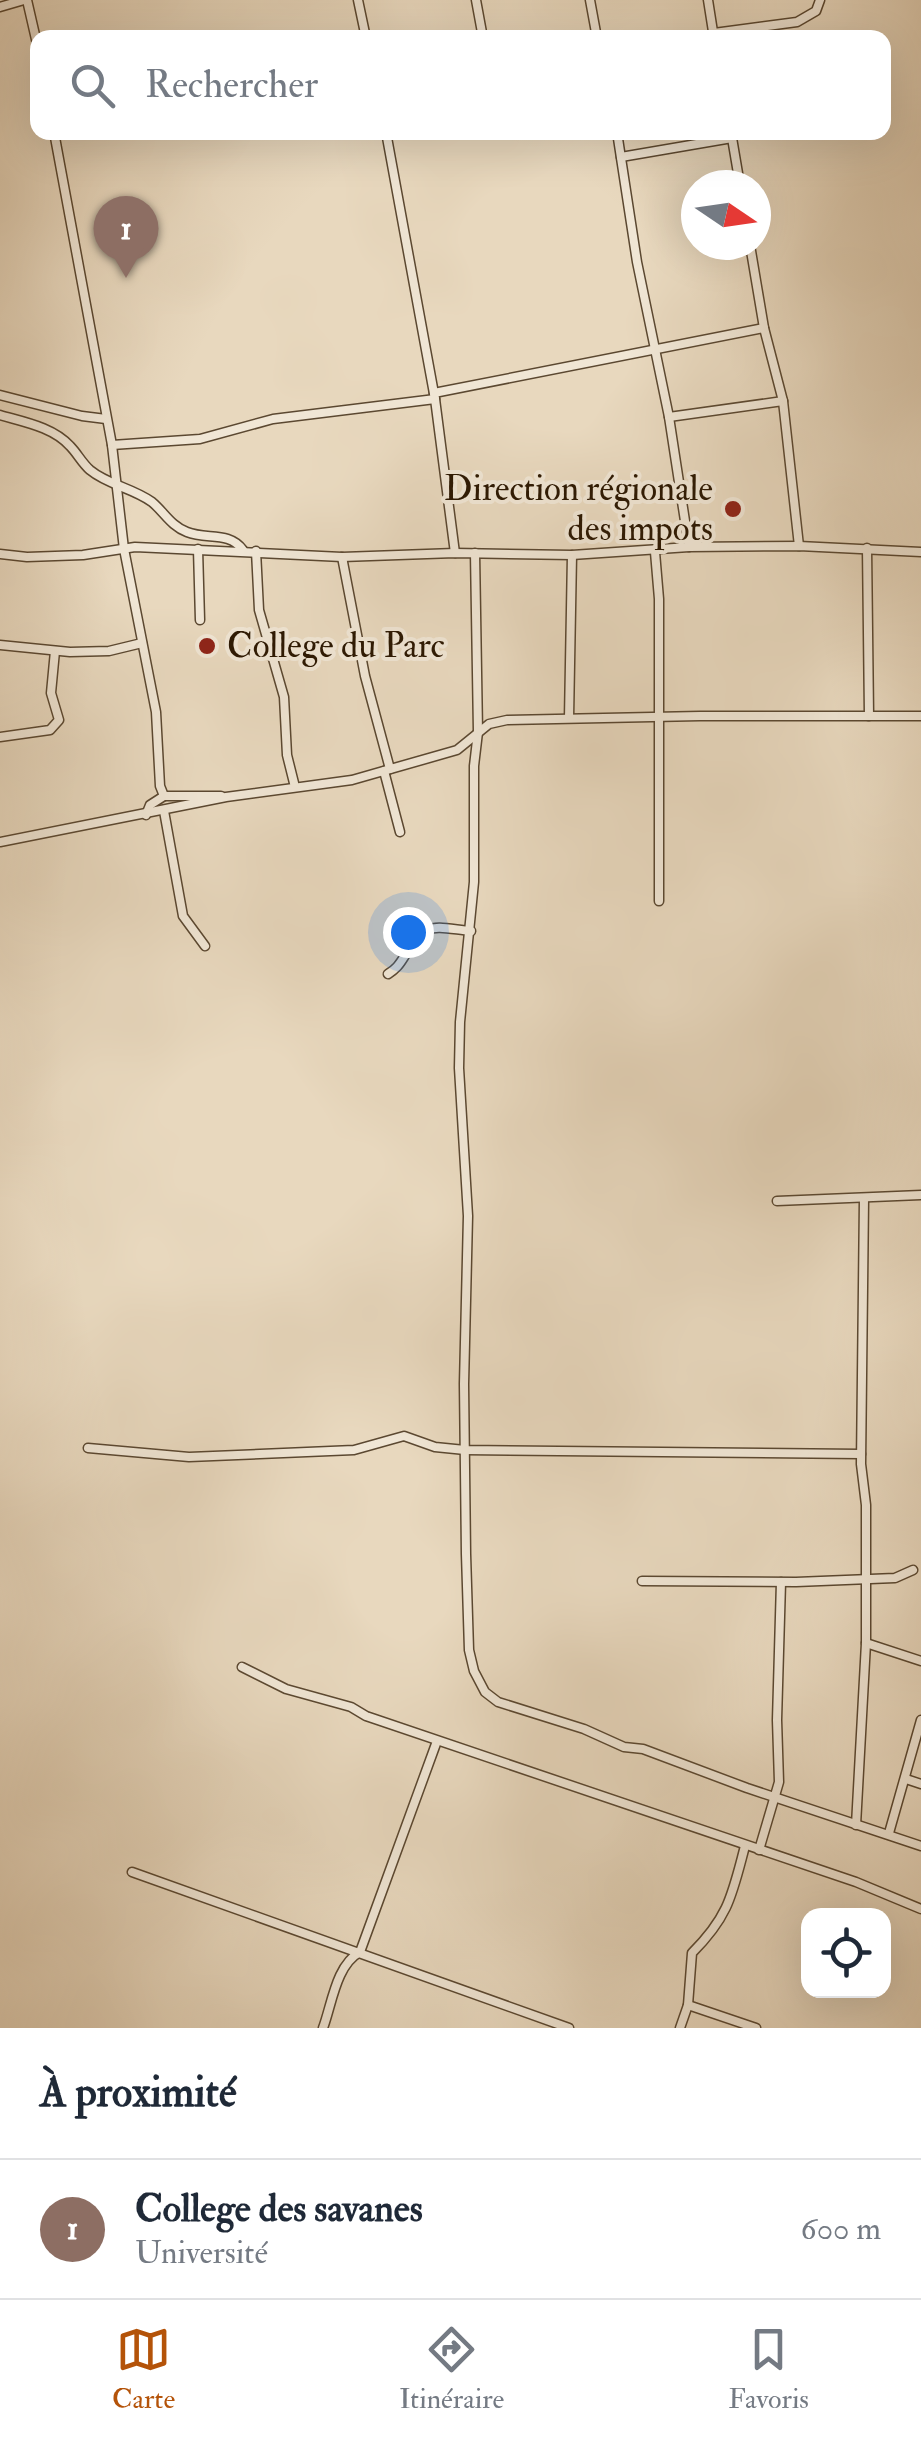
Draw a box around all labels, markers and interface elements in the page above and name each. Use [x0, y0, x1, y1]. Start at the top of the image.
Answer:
search box [30, 30, 891, 140]
icon: search [65, 58, 120, 113]
text: Rechercher [145, 61, 318, 109]
north arrow [681, 170, 771, 260]
pin: 1 [94, 196, 158, 278]
place label: Direction régionale des impots [444, 467, 713, 551]
marker: Direction régionale des impots [722, 498, 744, 520]
place label: College du Parc [227, 624, 445, 668]
marker: College du Parc [196, 635, 218, 657]
your location [383, 907, 434, 958]
map controls [801, 1908, 891, 1998]
button: locate [801, 1908, 891, 1998]
text: À proximité [40, 2067, 236, 2119]
text: College des savanes [135, 2185, 423, 2233]
text: 1 [67, 2209, 78, 2249]
text: 600 m [801, 2209, 881, 2249]
text: Université [135, 2233, 268, 2273]
tab: Carte [112, 2322, 175, 2417]
tab: Itinéraire [399, 2322, 504, 2417]
tab: Favoris [728, 2322, 809, 2417]

